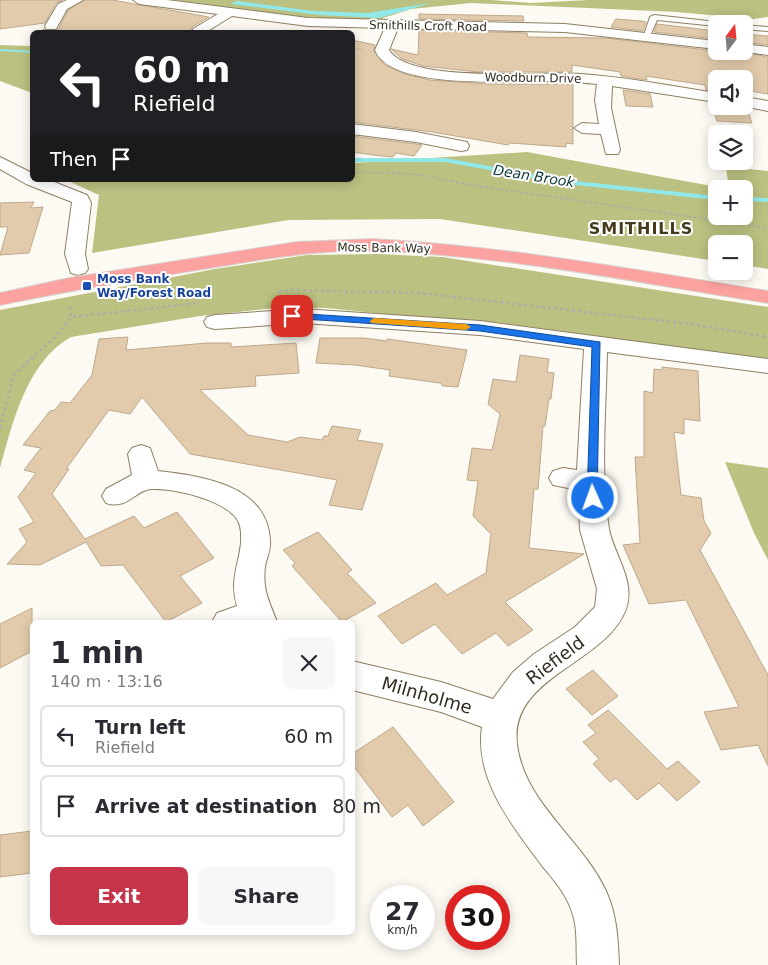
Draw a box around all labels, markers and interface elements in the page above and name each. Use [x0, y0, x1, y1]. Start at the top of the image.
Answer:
north arrow [708, 15, 752, 60]
map controls [708, 15, 753, 280]
street label: Smithills Croft Road [369, 18, 487, 34]
icon: left [50, 50, 115, 115]
text: 60 m [133, 50, 230, 90]
street label: Woodburn Drive [484, 70, 582, 86]
button: sound [708, 70, 753, 115]
text: Riefield [133, 91, 215, 116]
button: layers [708, 125, 753, 170]
icon: arrive [107, 145, 135, 173]
text: Then [50, 148, 97, 170]
water label: Dean Brook [492, 162, 577, 190]
button: + [708, 180, 753, 225]
district label: SMITHILLS [589, 219, 693, 238]
button: − [708, 235, 753, 280]
street label: Moss Bank Way [337, 240, 431, 256]
place label: Moss Bank Way/Forest Road [97, 272, 211, 300]
marker: Moss Bank Way/Forest Road [81, 280, 93, 292]
pin [271, 295, 313, 337]
icon: arrive [278, 302, 306, 330]
position arrow [566, 471, 618, 523]
street label: Riefield [522, 631, 588, 689]
text: 1 min [50, 635, 144, 670]
button: close [283, 637, 335, 689]
text: 140 m · 13:16 [50, 672, 163, 691]
street label: Milnholme [379, 672, 475, 718]
text: Turn left [95, 716, 186, 738]
icon: left [52, 722, 80, 750]
text: 60 m [284, 725, 333, 747]
text: Riefield [95, 738, 155, 757]
icon: arrive [52, 792, 80, 820]
text: Arrive at destination [95, 795, 317, 817]
text: 80 m [332, 795, 381, 817]
button: Exit [50, 867, 188, 925]
button: Share [198, 867, 335, 925]
speed limit sign: 30 [445, 885, 510, 950]
text: 27 [385, 897, 420, 926]
text: km/h [387, 923, 418, 937]

